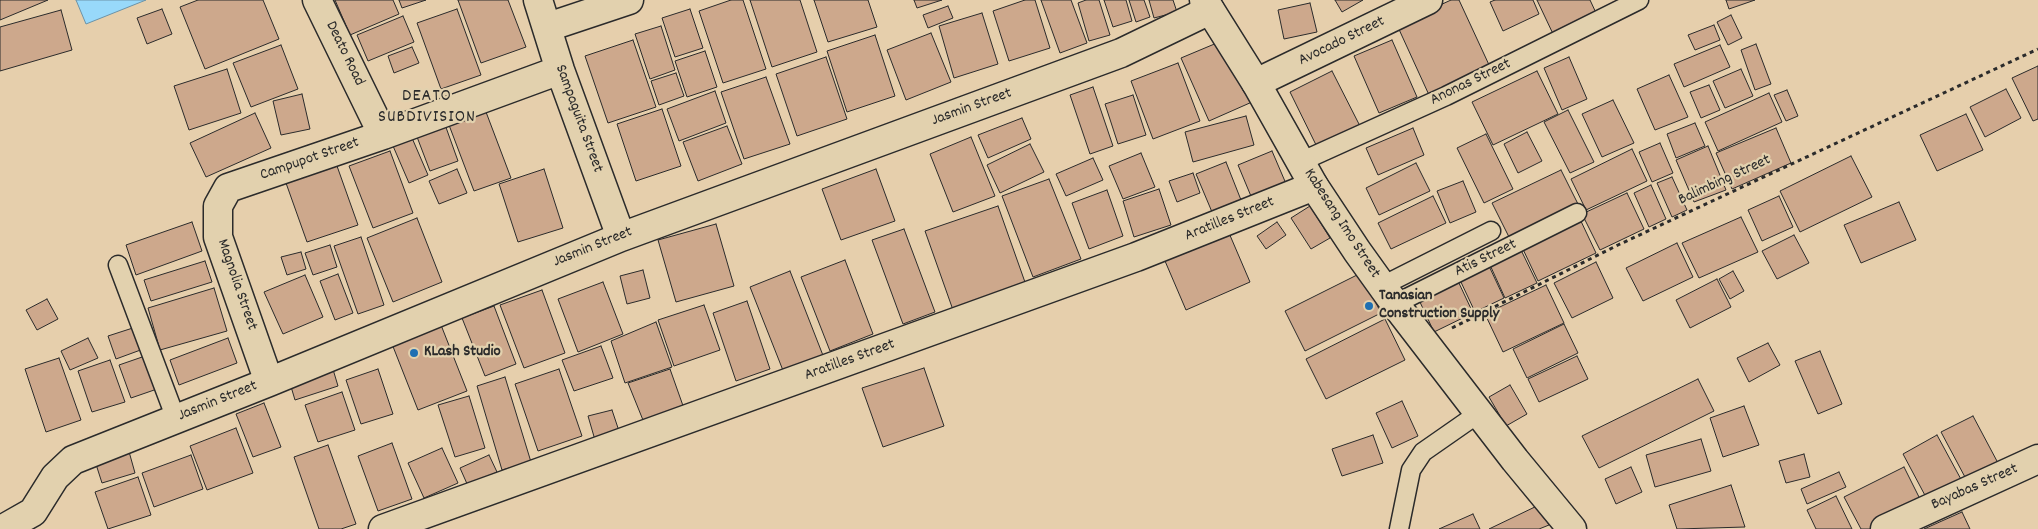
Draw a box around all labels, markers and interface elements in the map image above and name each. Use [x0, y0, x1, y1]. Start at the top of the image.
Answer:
street label: Avocado Street [1296, 13, 1388, 71]
street label: Deato Road [320, 19, 368, 89]
street label: Anonas Street [1428, 55, 1514, 111]
street label: Sampaguita Street [550, 63, 606, 175]
street label: Jasmin Street [929, 85, 1015, 131]
district label: DEATO SUBDIVISION [377, 87, 477, 130]
street label: Campupot Street [258, 134, 362, 186]
street label: Balimbing Street [1676, 151, 1774, 211]
street label: Kabesang Imo Street [1298, 166, 1384, 282]
street label: Aratilles Street [1182, 193, 1278, 247]
street label: Jasmin Street [550, 223, 636, 273]
street label: Atis Street [1452, 236, 1520, 282]
street label: Magnolia Street [211, 237, 261, 333]
place label: Tanasian Construction Supply [1379, 287, 1499, 325]
marker: Tanasian Construction Supply [1363, 300, 1375, 312]
street label: Aratilles Street [802, 336, 898, 386]
place label: KLash Studio [424, 343, 501, 363]
marker: KLash Studio [408, 347, 420, 359]
street label: Jasmin Street [175, 377, 261, 427]
street label: Bayabas Street [1929, 460, 2021, 516]

